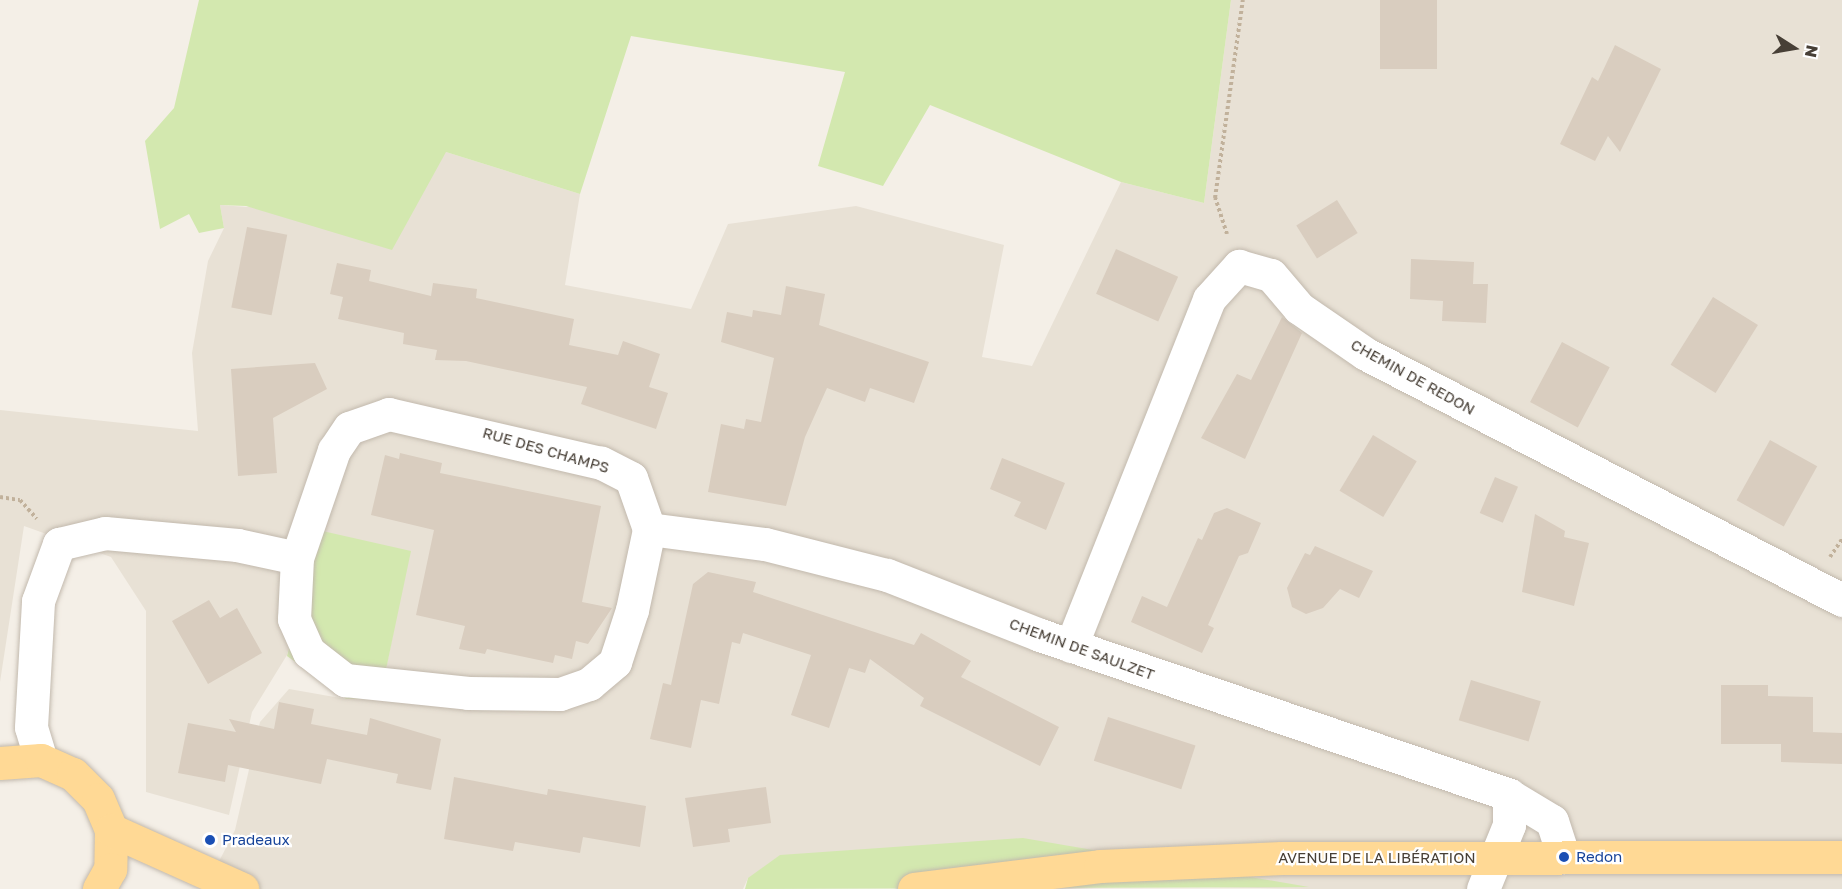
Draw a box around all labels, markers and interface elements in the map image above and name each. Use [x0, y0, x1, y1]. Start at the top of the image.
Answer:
north arrow [1764, 18, 1824, 78]
text: N [1801, 44, 1823, 59]
street label: CHEMIN DE REDON [1348, 335, 1478, 419]
street label: RUE DES CHAMPS [481, 423, 611, 477]
street label: CHEMIN DE SAULZET [1007, 614, 1157, 684]
place label: Pradeaux [222, 831, 290, 849]
marker: Pradeaux [203, 833, 217, 847]
place label: Redon [1576, 848, 1622, 866]
street label: AVENUE DE LA LIBÉRATION [1278, 849, 1476, 867]
marker: Redon [1557, 850, 1571, 864]

